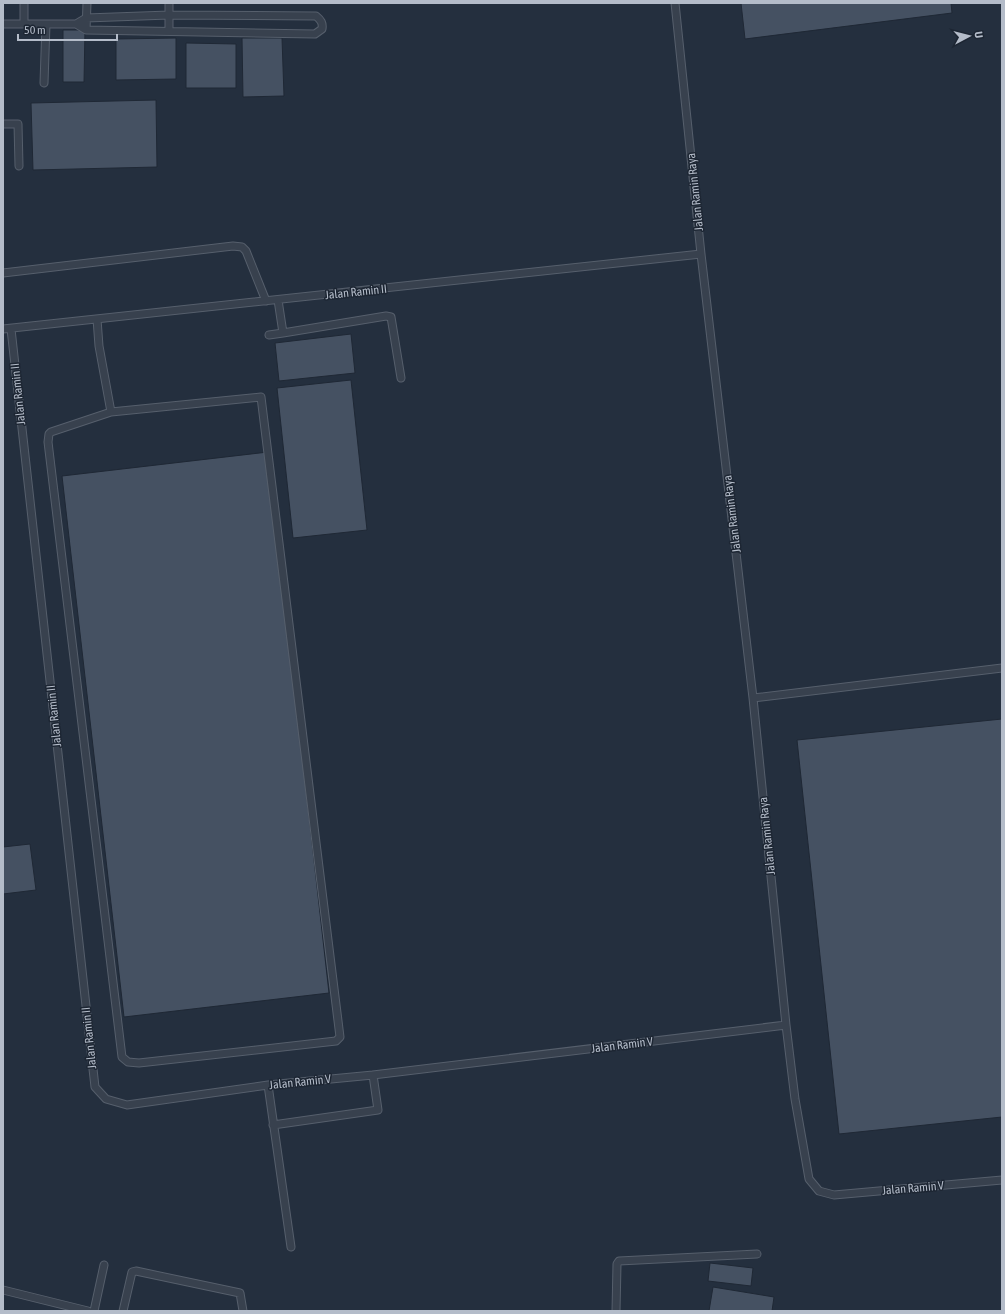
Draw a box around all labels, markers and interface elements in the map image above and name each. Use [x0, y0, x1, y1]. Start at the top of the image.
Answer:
scale bar [18, 16, 117, 42]
north arrow [949, 16, 989, 56]
text: 50 m [24, 23, 46, 37]
text: U [973, 31, 985, 39]
street label: Jalan Ramin Raya [684, 152, 706, 232]
street label: Jalan Ramin II [324, 282, 388, 302]
street label: Jalan Ramin II [8, 362, 28, 426]
street label: Jalan Ramin Raya [720, 474, 744, 554]
street label: Jalan Ramin II [44, 684, 64, 748]
street label: Jalan Ramin Raya [756, 796, 778, 876]
street label: Jalan Ramin II [79, 1006, 99, 1070]
street label: Jalan Ramin V [590, 1034, 654, 1056]
street label: Jalan Ramin V [268, 1072, 332, 1092]
street label: Jalan Ramin V [882, 1178, 945, 1198]

